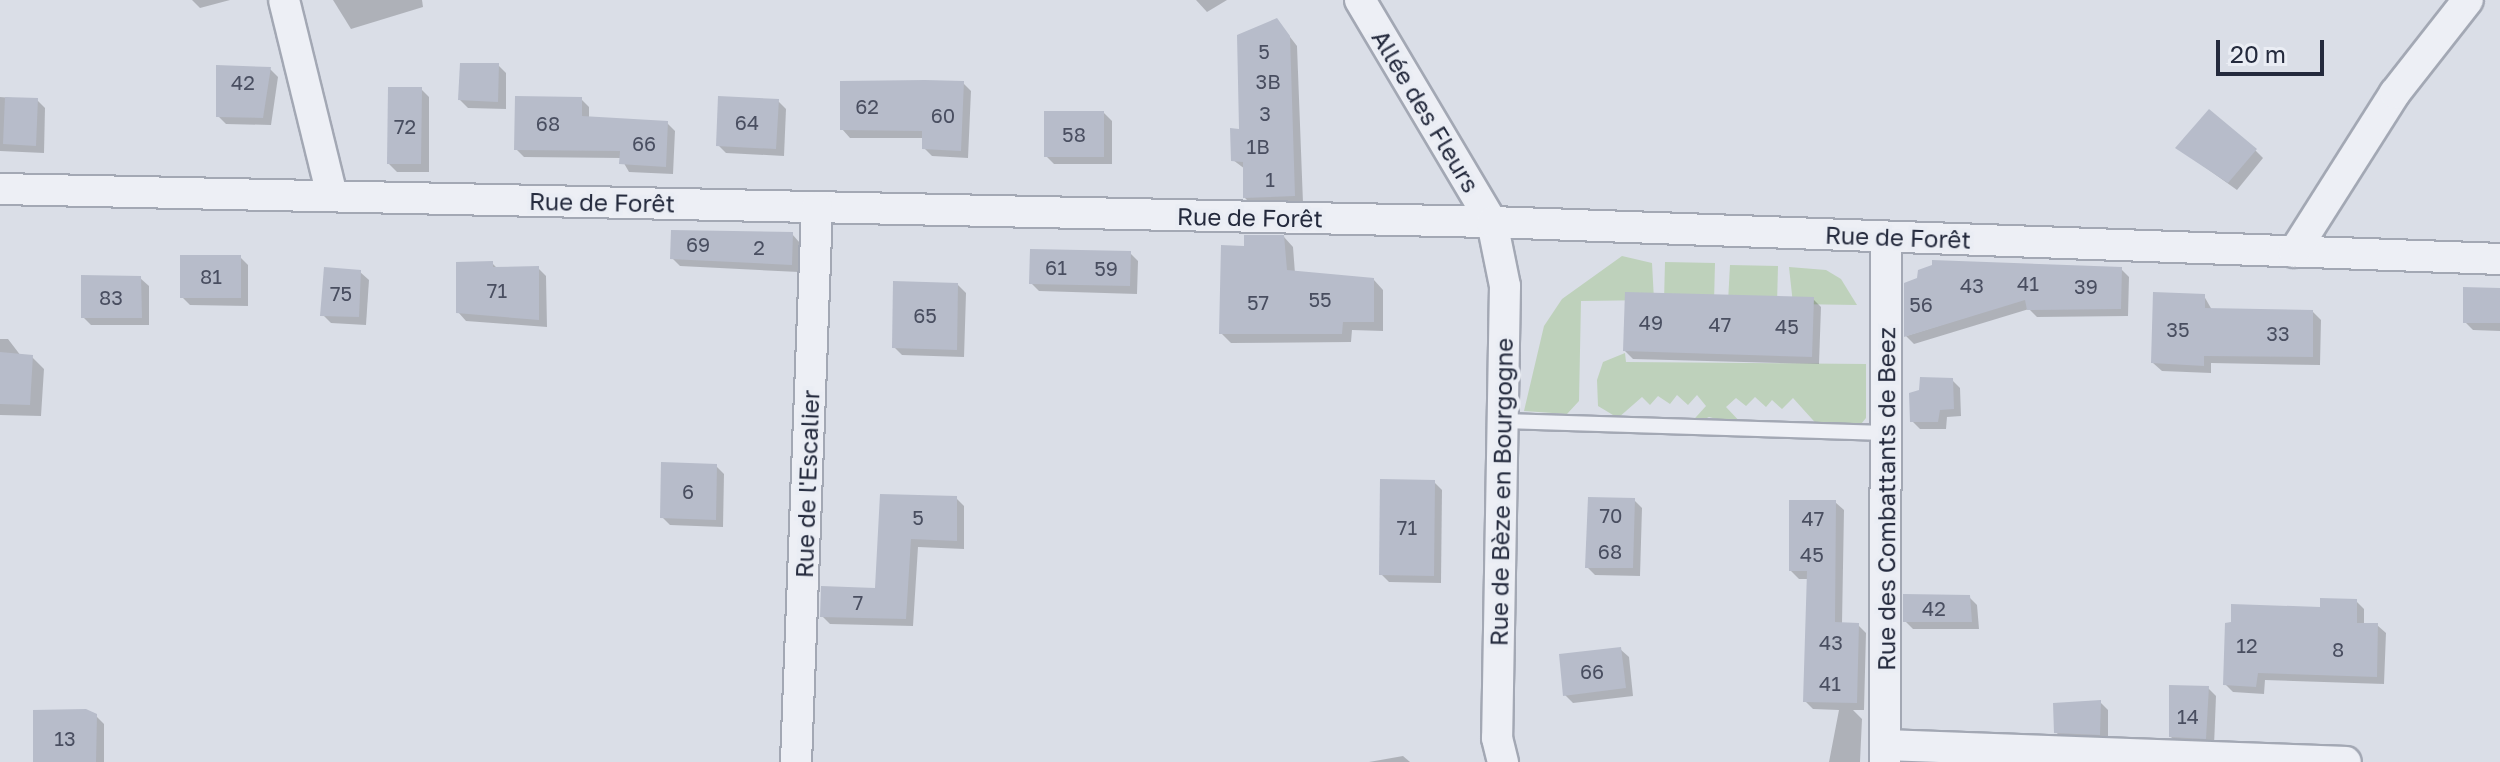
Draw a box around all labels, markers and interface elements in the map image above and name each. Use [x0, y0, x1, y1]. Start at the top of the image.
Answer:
scale bar [2220, 24, 2328, 74]
street label: Allée des Fleurs [1366, 25, 1486, 197]
house number: 5 [1258, 39, 1270, 63]
text: 20 m [2230, 39, 2286, 68]
house number: 3B [1255, 69, 1281, 93]
house number: 42 [231, 70, 255, 94]
house number: 62 [855, 94, 879, 118]
house number: 3 [1259, 101, 1271, 125]
house number: 60 [931, 103, 955, 127]
house number: 64 [735, 110, 759, 134]
house number: 68 [536, 111, 560, 135]
house number: 72 [394, 114, 416, 138]
house number: 58 [1062, 122, 1086, 146]
house number: 66 [632, 131, 656, 155]
house number: 1B [1246, 134, 1270, 158]
house number: 1 [1265, 167, 1275, 191]
street label: Rue de Forêt [529, 186, 675, 218]
street label: Rue de Forêt [1177, 201, 1323, 233]
street label: Rue de Forêt [1825, 220, 1971, 254]
house number: 69 [686, 232, 710, 256]
house number: 2 [753, 235, 765, 259]
house number: 61 [1045, 255, 1067, 279]
house number: 59 [1094, 256, 1118, 280]
house number: 81 [200, 264, 222, 288]
house number: 41 [2017, 271, 2039, 295]
house number: 43 [1960, 273, 1984, 297]
house number: 39 [2074, 274, 2098, 298]
house number: 71 [487, 278, 507, 302]
house number: 75 [330, 281, 352, 305]
house number: 83 [99, 285, 123, 309]
house number: 55 [1308, 287, 1332, 311]
house number: 57 [1247, 290, 1269, 314]
house number: 56 [1909, 292, 1933, 316]
house number: 65 [913, 303, 937, 327]
house number: 49 [1639, 310, 1663, 334]
house number: 47 [1709, 312, 1731, 336]
house number: 45 [1775, 314, 1799, 338]
house number: 35 [2166, 317, 2190, 341]
house number: 33 [2266, 321, 2290, 345]
street label: Rue des Combattants de Beez [1872, 327, 1900, 671]
street label: Rue de Bèze en Bourgogne [1484, 338, 1518, 646]
street label: Rue de l'Escalier [789, 389, 825, 579]
house number: 6 [682, 479, 694, 503]
house number: 70 [1600, 503, 1622, 527]
house number: 5 [912, 505, 924, 529]
house number: 47 [1802, 506, 1824, 530]
house number: 71 [1397, 515, 1417, 539]
house number: 68 [1598, 539, 1622, 563]
house number: 45 [1800, 542, 1824, 566]
house number: 7 [853, 590, 863, 614]
house number: 42 [1922, 596, 1946, 620]
house number: 43 [1819, 630, 1843, 654]
house number: 12 [2236, 633, 2258, 657]
house number: 8 [2332, 637, 2344, 661]
house number: 66 [1580, 659, 1604, 683]
house number: 41 [1819, 671, 1841, 695]
house number: 14 [2177, 704, 2199, 728]
house number: 13 [54, 726, 76, 750]

